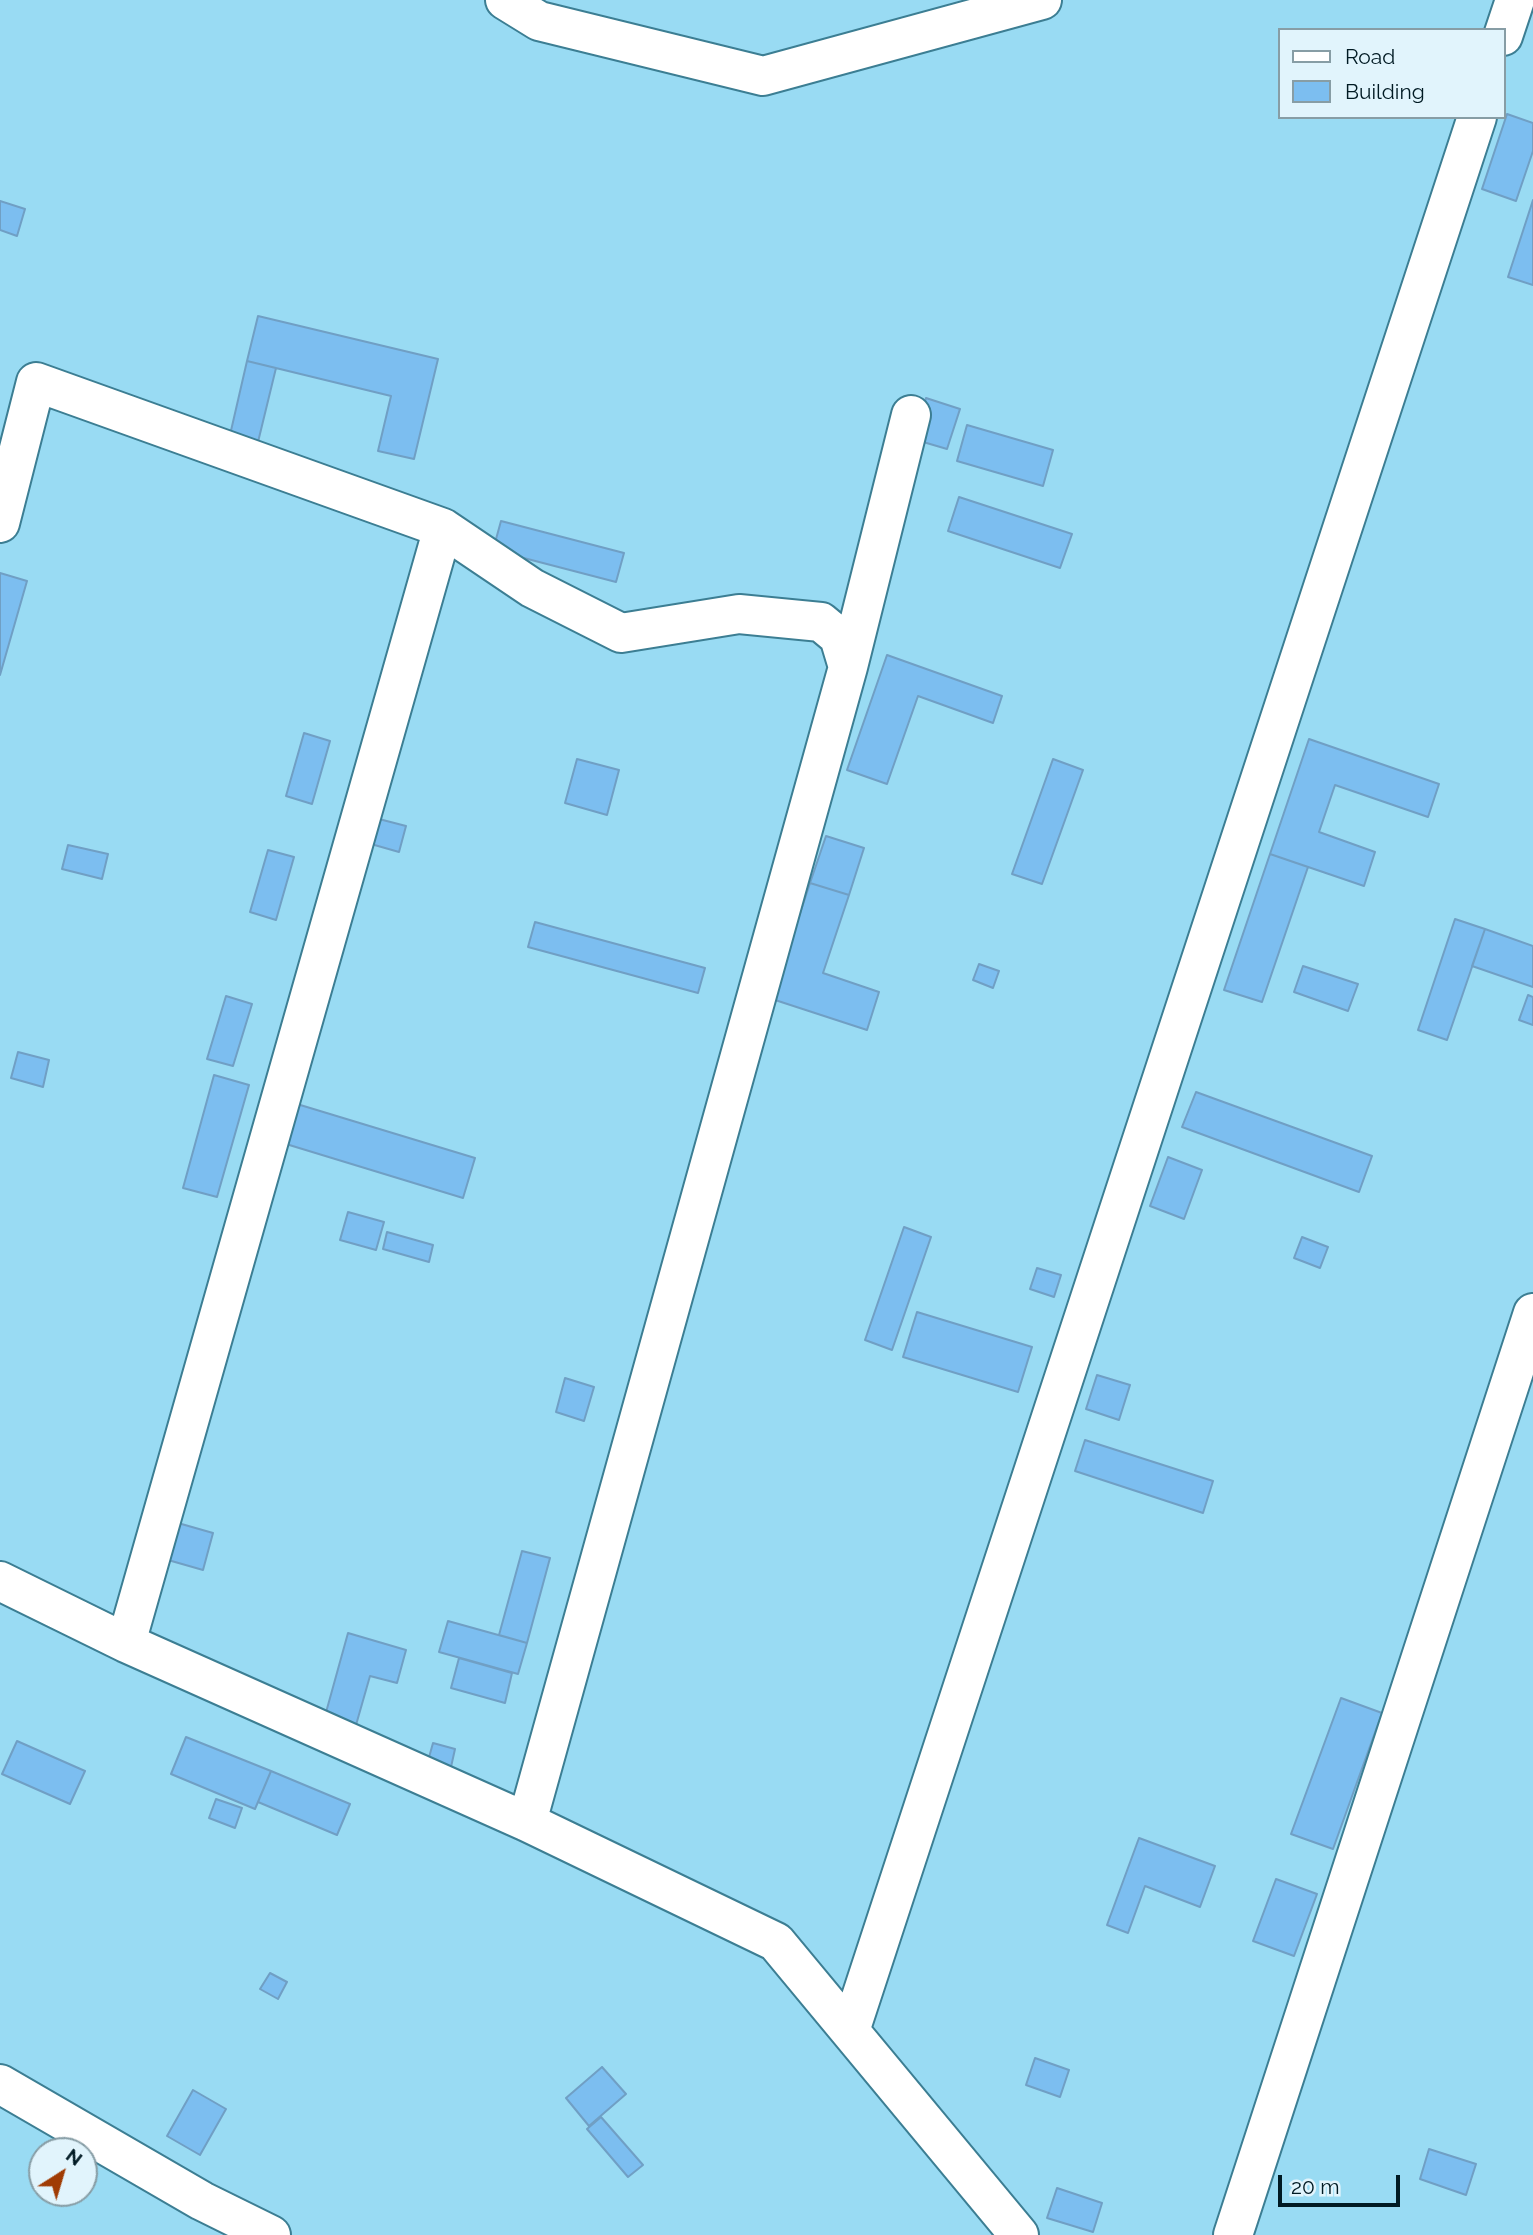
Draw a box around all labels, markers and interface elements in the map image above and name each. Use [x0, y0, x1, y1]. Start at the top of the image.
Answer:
legend [1278, 28, 1505, 119]
text: Road [1345, 44, 1395, 69]
text: Building [1345, 79, 1425, 104]
north arrow [28, 2137, 98, 2207]
text: N [62, 2144, 87, 2170]
scale bar [1281, 2162, 1404, 2206]
text: 20 m [1291, 2174, 1339, 2199]

